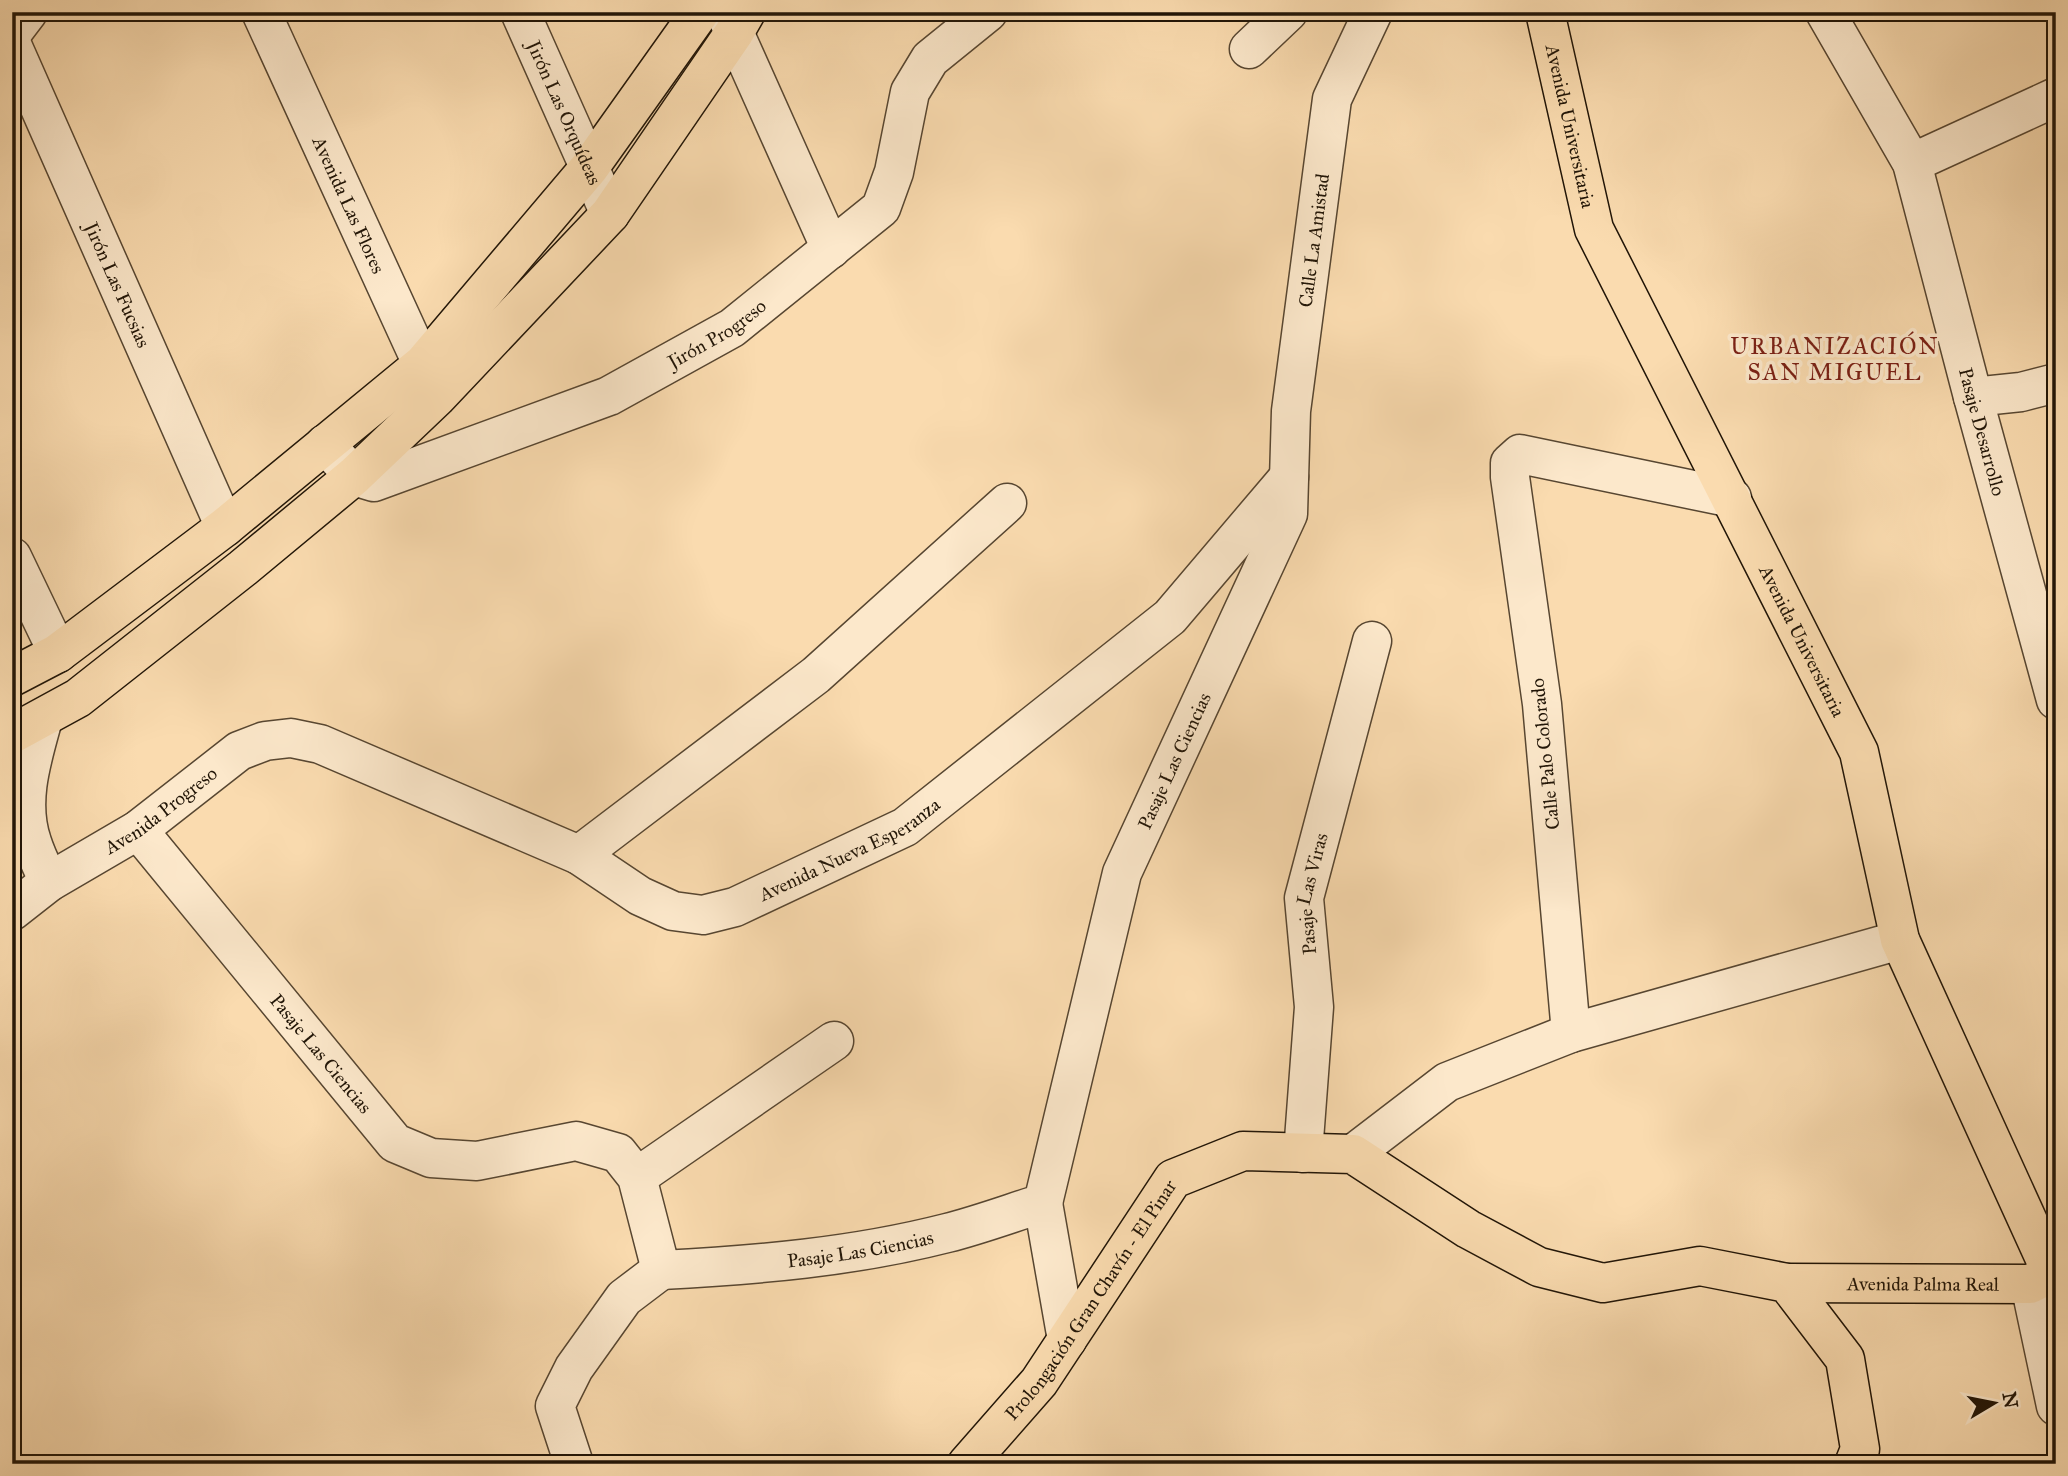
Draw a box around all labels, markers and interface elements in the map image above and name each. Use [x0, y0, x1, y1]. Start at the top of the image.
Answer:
street label: Jirón Las Orquídeas [521, 35, 607, 188]
street label: Avenida Universitaria [1541, 41, 1601, 211]
street label: Avenida Las Flores [308, 132, 391, 277]
street label: Calle La Amistad [1293, 172, 1334, 308]
street label: Jirón Las Fucsias [78, 217, 156, 351]
street label: Jirón Progreso [662, 294, 771, 375]
district label: URBANIZACIÓN SAN MIGUEL [1730, 331, 1940, 386]
street label: Pasaje Desarrollo [1954, 365, 2011, 499]
street label: Avenida Universitaria [1754, 560, 1851, 721]
street label: Calle Palo Colorado [1526, 677, 1564, 831]
street label: Pasaje Las Ciencias [1132, 689, 1215, 833]
street label: Avenida Progreso [99, 761, 222, 859]
street label: Avenida Nueva Esperanza [754, 792, 945, 906]
street label: Pasaje Las Viras [1291, 830, 1332, 956]
street label: Pasaje Las Ciencias [266, 989, 377, 1118]
street label: Prolongación Gran Chavín - El Pinar [1000, 1174, 1181, 1424]
street label: Pasaje Las Ciencias [786, 1225, 936, 1272]
street label: Avenida Palma Real [1846, 1272, 2000, 1295]
north arrow [1960, 1368, 2030, 1438]
text: N [1998, 1390, 2023, 1410]

